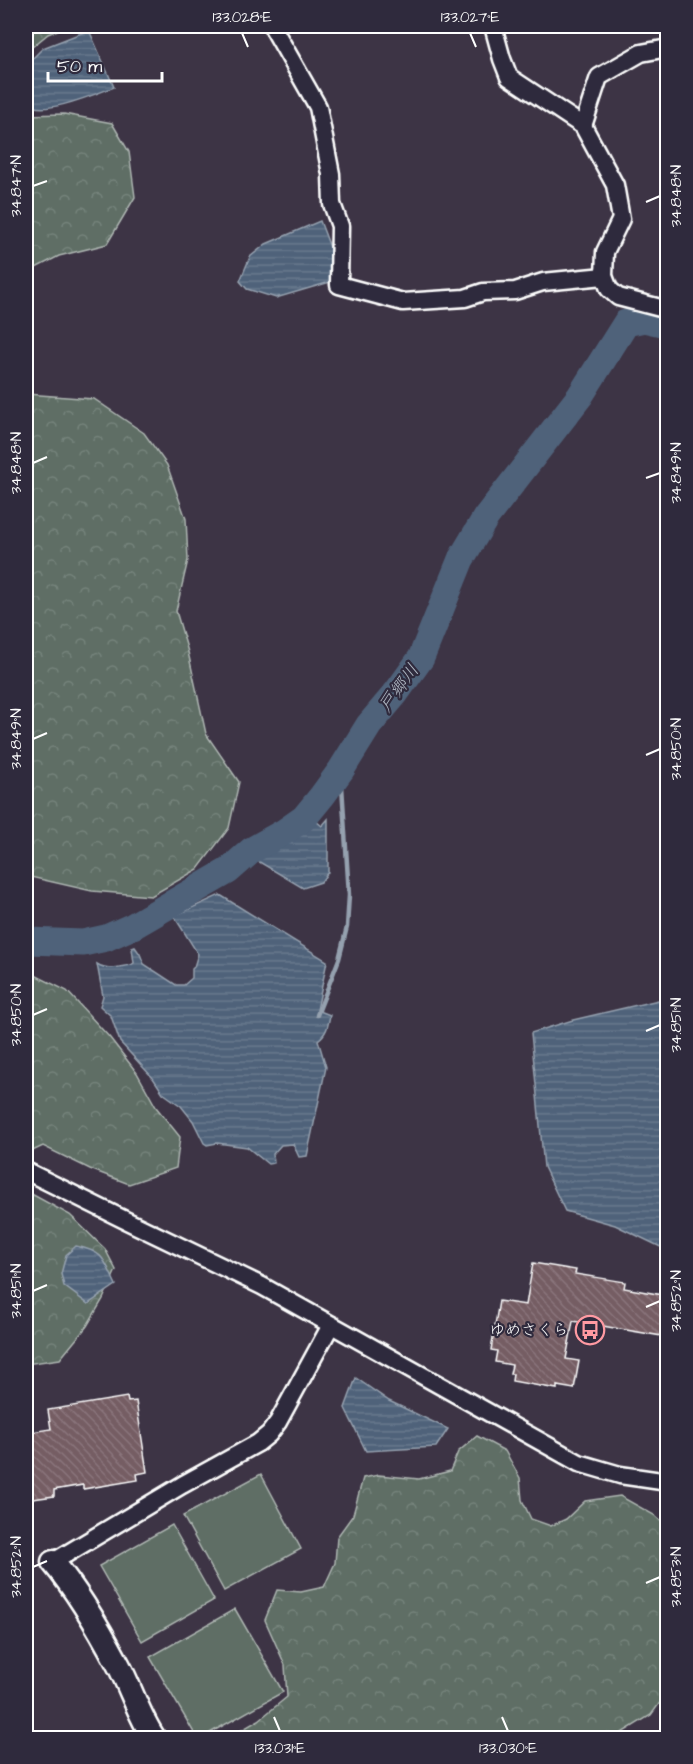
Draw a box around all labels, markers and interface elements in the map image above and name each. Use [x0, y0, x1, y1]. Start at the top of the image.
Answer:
text: 133.028°E [212, 7, 272, 28]
text: 133.027°E [441, 7, 499, 28]
scale bar [48, 45, 162, 83]
text: 50 m [57, 54, 102, 79]
text: 34.847°N [6, 155, 27, 217]
text: 34.848°N [666, 165, 687, 227]
text: 34.848°N [6, 432, 27, 494]
text: 34.849°N [666, 442, 687, 504]
water label: 戸郷川 [373, 659, 425, 717]
text: 34.849°N [6, 708, 27, 770]
text: 34.850°N [666, 718, 687, 780]
text: 34.850°N [6, 984, 27, 1046]
text: 34.851°N [666, 998, 687, 1052]
text: 34.851°N [6, 1264, 27, 1318]
text: 34.852°N [666, 1270, 687, 1332]
bus stop icon: ゆめさくら [574, 1314, 606, 1346]
place label: ゆめさくら [489, 1319, 569, 1341]
text: 34.852°N [6, 1536, 27, 1598]
text: 34.853°N [666, 1547, 687, 1607]
text: 133.031°E [255, 1738, 305, 1759]
text: 133.030°E [479, 1738, 537, 1759]

